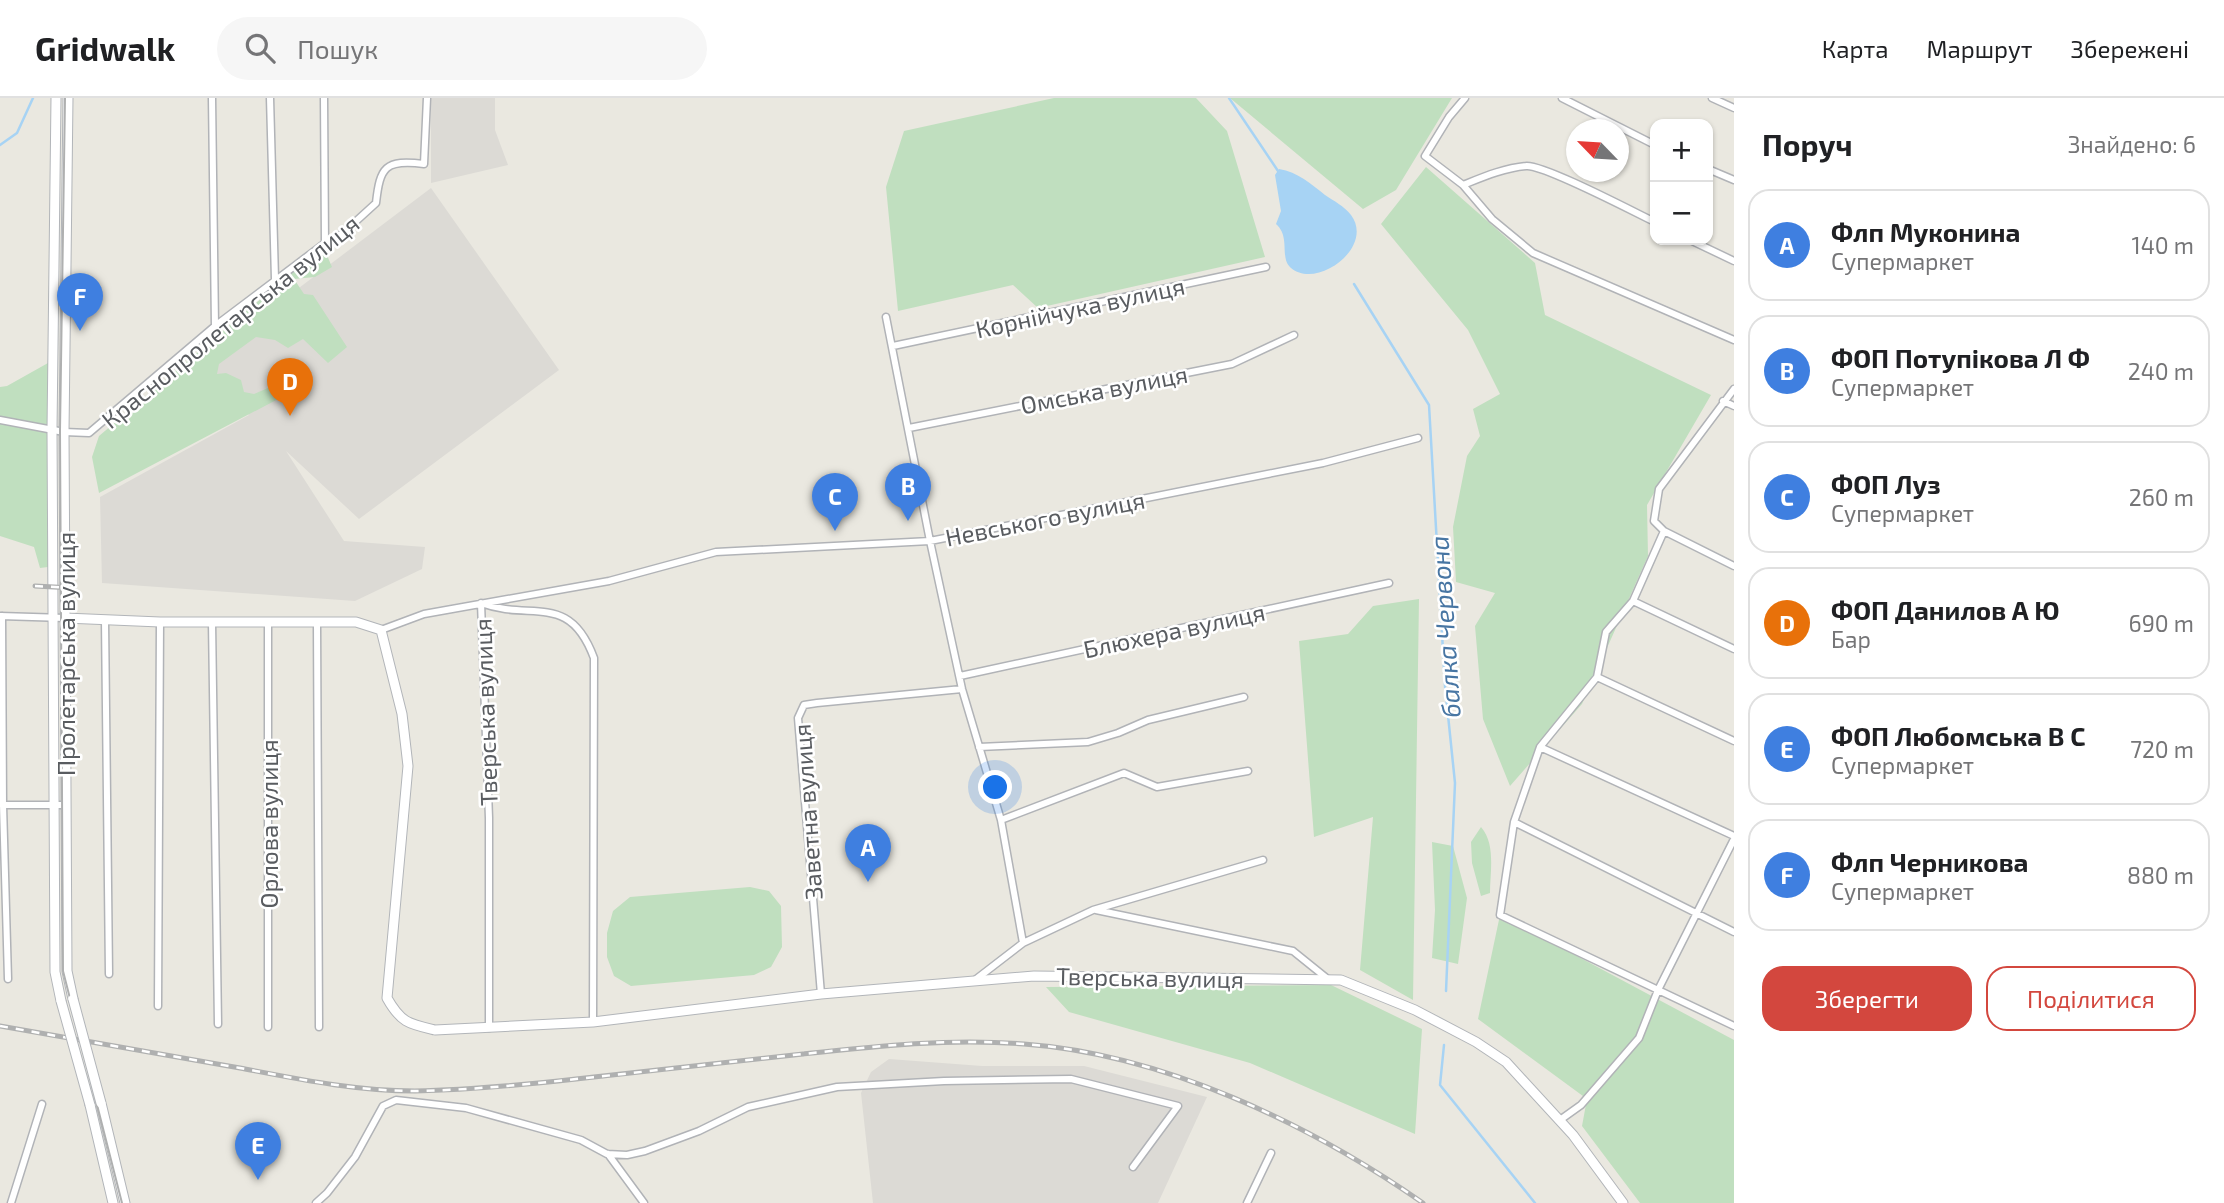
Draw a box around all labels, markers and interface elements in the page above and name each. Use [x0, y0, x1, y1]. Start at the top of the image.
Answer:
search box [217, 17, 707, 80]
text: Gridwalk [35, 28, 175, 68]
icon: search [241, 29, 279, 67]
text: Пошук [297, 33, 378, 64]
text: Карта [1822, 34, 1888, 63]
text: Маршрут [1926, 34, 2032, 63]
text: Збережені [2070, 34, 2189, 63]
north arrow [1566, 119, 1629, 182]
map controls [1650, 119, 1713, 245]
button: + [1650, 119, 1713, 182]
text: Поруч [1762, 126, 1852, 162]
text: Знайдено: 6 [2068, 130, 2196, 158]
button: − [1650, 182, 1713, 245]
street label: Краснопролетарська вулиця [95, 208, 365, 435]
text: Флп Муконина [1831, 216, 2020, 247]
text: A [1779, 231, 1795, 259]
text: 140 m [2132, 231, 2194, 259]
text: Супермаркет [1831, 247, 1974, 275]
street label: Корнійчука вулиця [973, 271, 1187, 344]
pin: F [57, 273, 103, 331]
text: ФОП Потупікова Л Ф [1831, 342, 2090, 373]
text: B [1780, 357, 1794, 385]
text: 240 m [2128, 357, 2194, 385]
pin: D [267, 358, 313, 416]
street label: Омська вулиця [1018, 359, 1190, 420]
text: Супермаркет [1831, 373, 1974, 401]
pin: B [885, 463, 931, 521]
text: ФОП Луз [1831, 468, 1941, 499]
pin: C [812, 473, 858, 531]
text: C [1780, 483, 1794, 511]
text: 260 m [2129, 483, 2194, 511]
street label: Невського вулиця [943, 484, 1148, 553]
text: Супермаркет [1831, 499, 1974, 527]
street label: Пролетарська вулиця [51, 532, 81, 776]
water label: балка Червона [1422, 535, 1466, 719]
text: ФОП Данилов А Ю [1831, 594, 2060, 625]
street label: Блюхера вулиця [1081, 597, 1268, 664]
text: D [1779, 609, 1795, 637]
text: 690 m [2129, 609, 2194, 637]
street label: Тверська вулиця [467, 618, 504, 806]
text: Бар [1831, 625, 1871, 653]
text: ФОП Любомська В С [1831, 720, 2085, 751]
street label: Заветна вулиця [786, 723, 829, 901]
text: E [1780, 735, 1794, 763]
text: 720 m [2130, 735, 2194, 763]
street label: Орлова вулиця [254, 739, 284, 909]
text: Супермаркет [1831, 751, 1974, 779]
your location [978, 770, 1012, 804]
pin: A [845, 824, 891, 882]
text: Флп Черникова [1831, 846, 2029, 877]
text: F [1781, 861, 1793, 889]
text: 880 m [2127, 861, 2194, 889]
text: Супермаркет [1831, 877, 1974, 905]
street label: Тверська вулиця [1056, 961, 1244, 994]
button: Зберегти [1762, 966, 1972, 1031]
button: Поділитися [1986, 966, 2196, 1031]
pin: E [235, 1122, 281, 1180]

